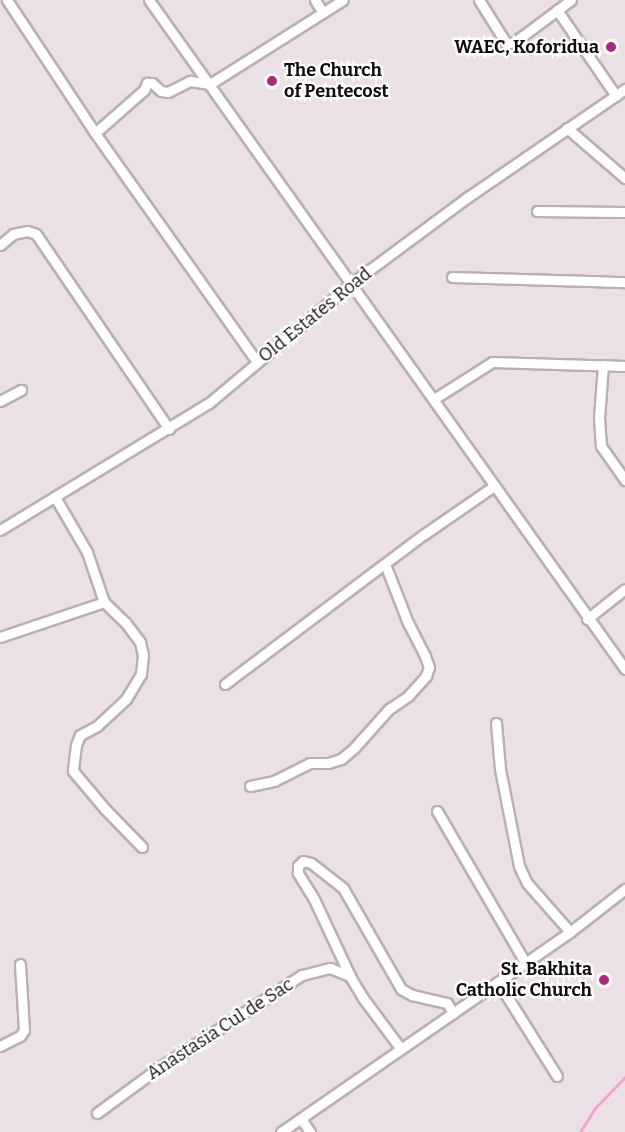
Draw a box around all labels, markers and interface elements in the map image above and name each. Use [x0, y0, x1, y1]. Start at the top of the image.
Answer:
place label: WAEC, Koforidua [454, 36, 599, 58]
marker: WAEC, Koforidua [604, 40, 618, 54]
place label: The Church of Pentecost [284, 60, 389, 103]
marker: The Church of Pentecost [265, 74, 279, 88]
street label: Old Estates Road [254, 263, 376, 367]
place label: St. Bakhita Catholic Church [456, 959, 592, 1002]
marker: St. Bakhita Catholic Church [597, 973, 611, 987]
street label: Anastasia Cul de Sac [143, 974, 297, 1084]

